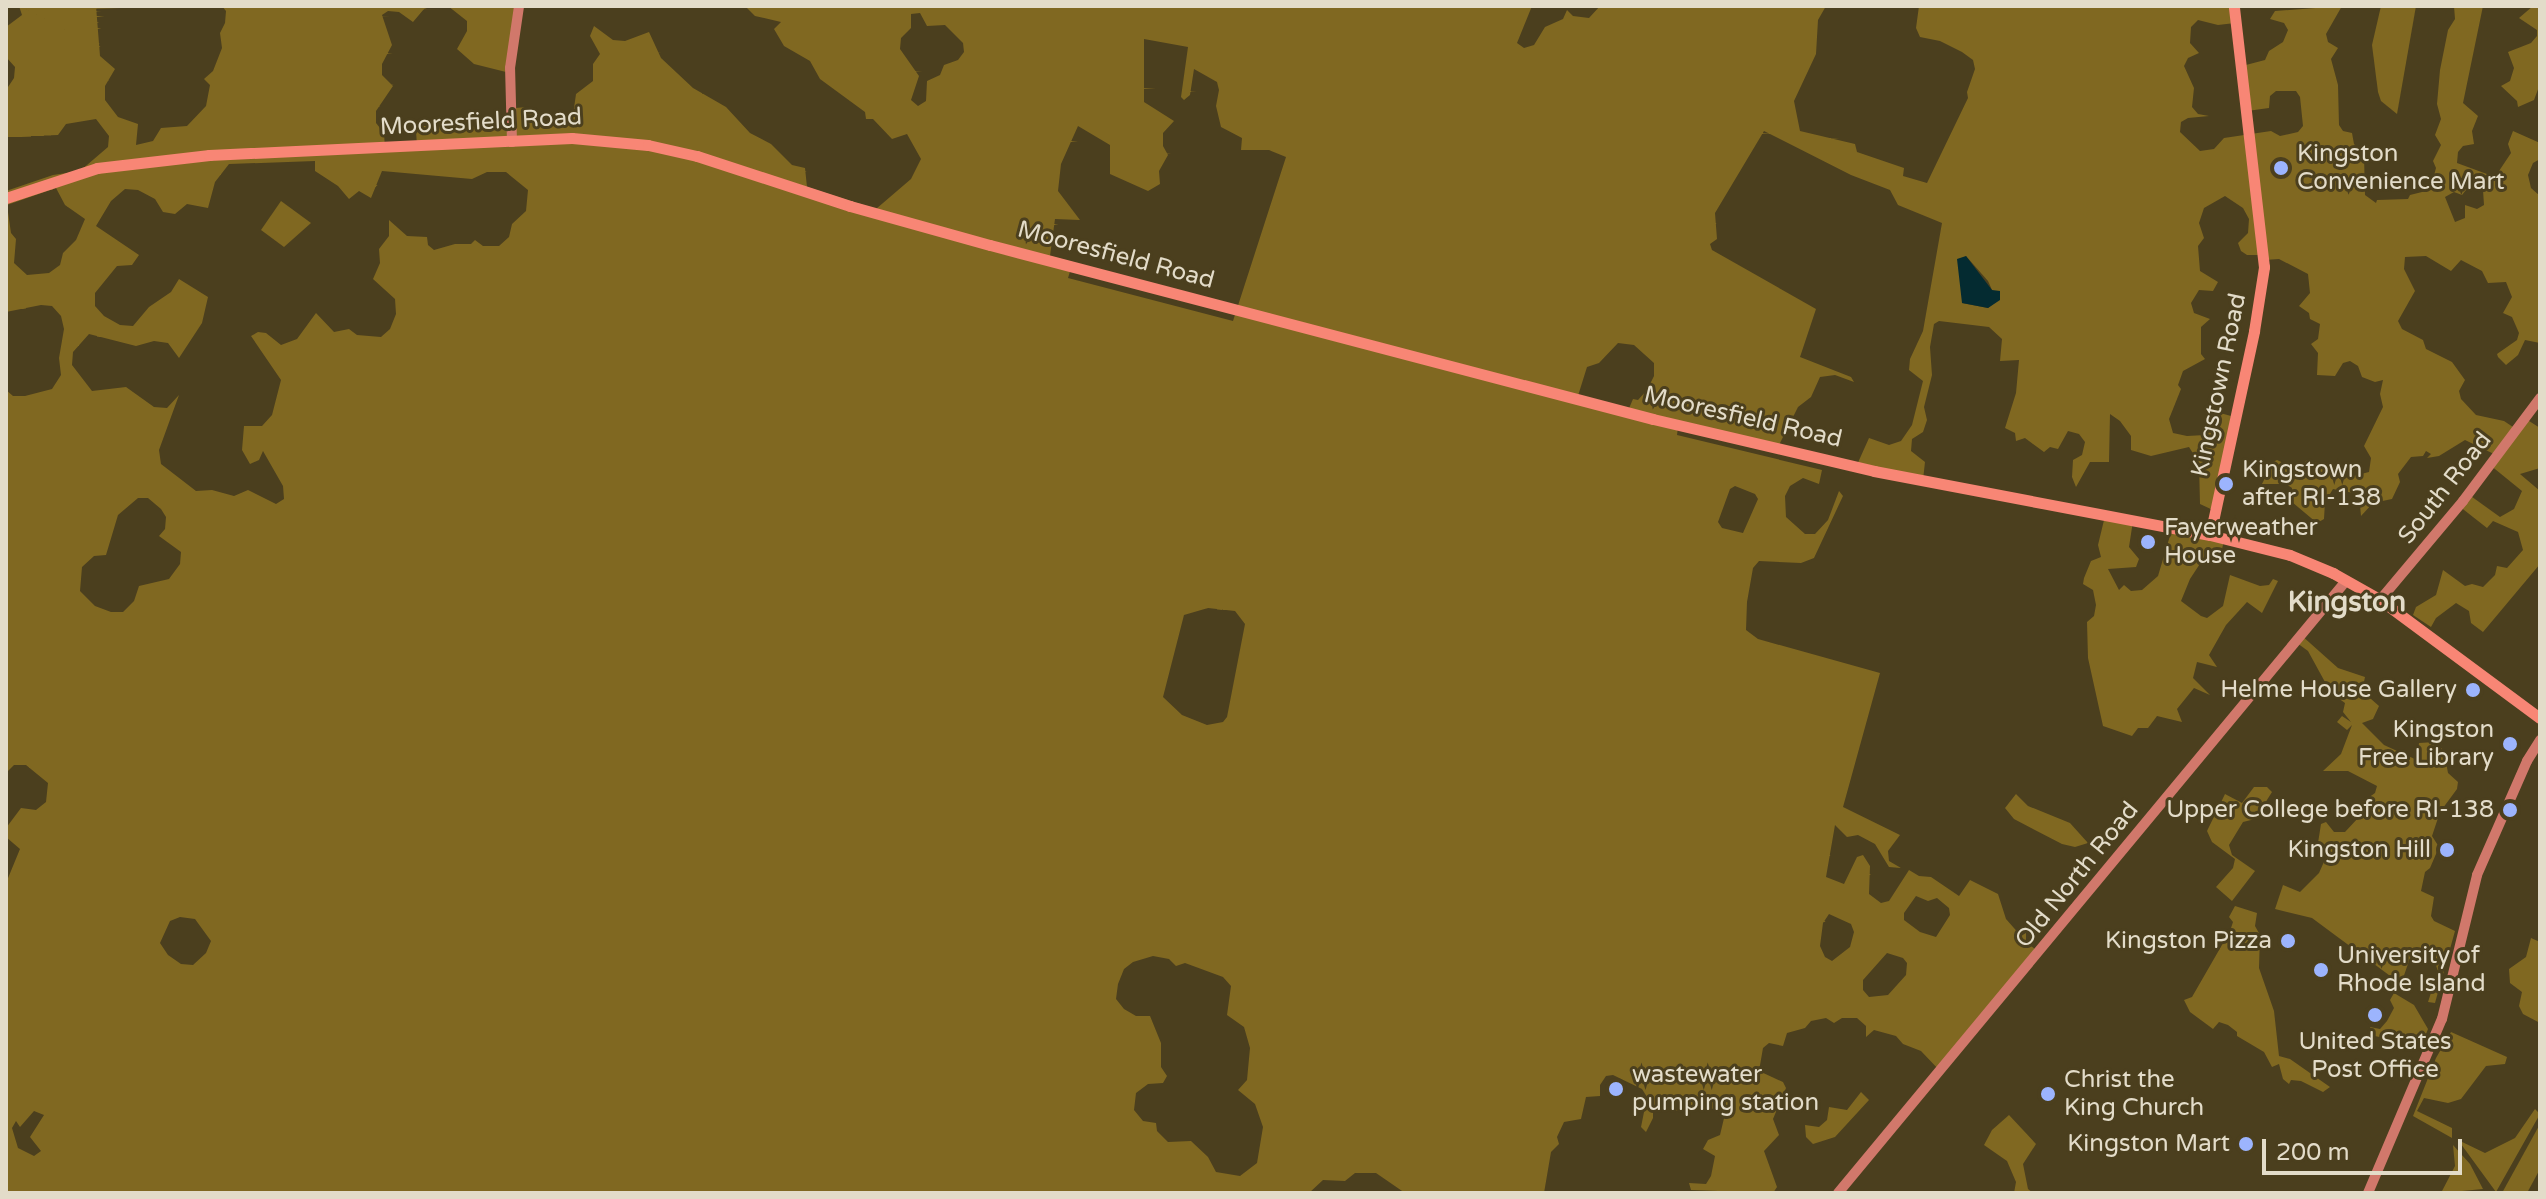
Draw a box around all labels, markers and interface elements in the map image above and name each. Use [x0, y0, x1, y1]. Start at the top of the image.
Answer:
street label: Mooresfield Road [379, 102, 583, 142]
place label: Kingston Convenience Mart [2297, 140, 2505, 196]
marker: Kingston Convenience Mart [2272, 159, 2290, 177]
street label: Mooresfield Road [1014, 215, 1218, 295]
street label: Kingstown Road [2185, 291, 2253, 479]
street label: Mooresfield Road [1641, 380, 1845, 454]
street label: South Road [2392, 426, 2498, 550]
place label: Kingstown after RI-138 [2242, 456, 2381, 512]
marker: Kingstown after RI-138 [2217, 475, 2235, 493]
place label: Fayerweather House [2164, 514, 2318, 570]
marker: Fayerweather House [2139, 533, 2157, 551]
district label: Kingston [2288, 585, 2406, 619]
place label: Helme House Gallery [2220, 676, 2457, 704]
marker: Helme House Gallery [2464, 681, 2482, 699]
place label: Kingston Free Library [2358, 716, 2494, 772]
marker: Kingston Free Library [2501, 735, 2519, 753]
street label: Old North Road [2009, 796, 2145, 954]
place label: Upper College before RI-138 [2166, 796, 2494, 824]
marker: Upper College before RI-138 [2501, 801, 2519, 819]
place label: Kingston Hill [2288, 836, 2431, 864]
marker: Kingston Hill [2438, 841, 2456, 859]
place label: Kingston Pizza [2105, 927, 2272, 955]
marker: Kingston Pizza [2279, 932, 2297, 950]
place label: University of Rhode Island [2337, 942, 2486, 998]
marker: University of Rhode Island [2312, 961, 2330, 979]
marker: United States Post Office [2366, 1006, 2384, 1024]
place label: United States Post Office [2298, 1028, 2452, 1084]
place label: wastewater pumping station [1632, 1061, 1819, 1117]
place label: Christ the King Church [2064, 1066, 2204, 1122]
marker: wastewater pumping station [1607, 1080, 1625, 1098]
marker: Christ the King Church [2039, 1085, 2057, 1103]
scale bar [2266, 1123, 2466, 1173]
place label: Kingston Mart [2067, 1130, 2230, 1158]
marker: Kingston Mart [2237, 1135, 2255, 1153]
text: 200 m [2276, 1138, 2350, 1167]

